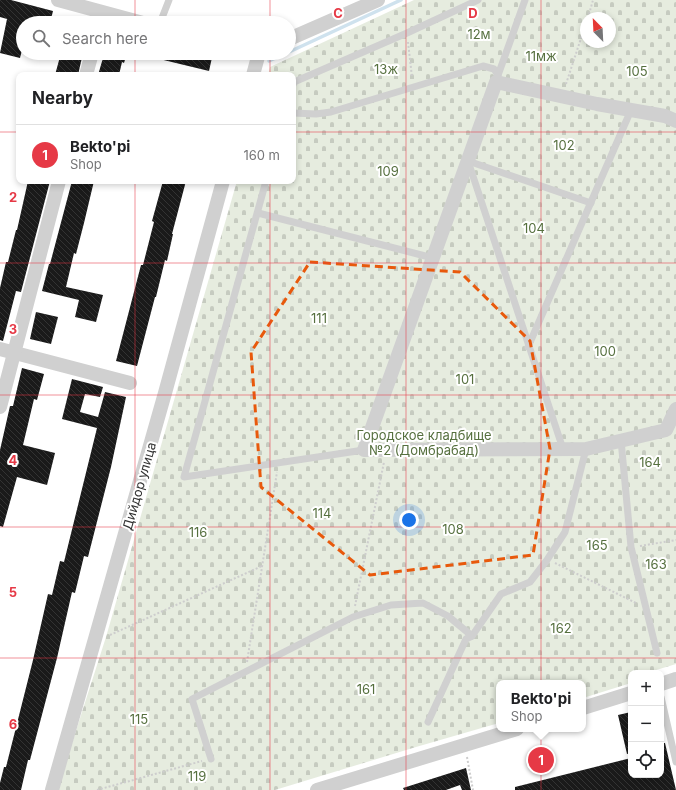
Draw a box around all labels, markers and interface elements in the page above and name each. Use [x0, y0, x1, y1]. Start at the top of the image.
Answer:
text: C [333, 5, 343, 21]
text: D [468, 5, 478, 21]
north arrow [580, 12, 616, 48]
search box [16, 16, 296, 60]
park label: 12м [467, 26, 491, 42]
icon: search [30, 27, 52, 49]
text: Search here [62, 29, 148, 48]
park label: 11мж [525, 48, 557, 64]
park label: 13ж [374, 61, 398, 77]
park label: 105 [626, 63, 648, 79]
text: Nearby [32, 88, 93, 108]
text: Bekto'pi [70, 137, 130, 156]
park label: 102 [553, 137, 575, 153]
text: 1 [42, 147, 48, 163]
text: 160 m [243, 147, 280, 163]
text: Shop [70, 156, 102, 172]
park label: 109 [377, 163, 399, 179]
text: 2 [9, 189, 17, 205]
park label: 104 [523, 220, 545, 236]
park label: 111 [311, 310, 327, 326]
text: 3 [9, 321, 17, 337]
park label: 100 [594, 343, 616, 359]
park label: 101 [456, 371, 474, 387]
park label: Городское кладбище №2 (Домбрабад) [356, 427, 492, 458]
street label: Дийдор улица [119, 440, 159, 532]
text: 4 [9, 452, 18, 468]
park label: 164 [639, 454, 661, 470]
park label: 114 [313, 505, 331, 521]
your location [399, 510, 419, 530]
park label: 108 [442, 521, 464, 537]
park label: 116 [189, 524, 207, 540]
park label: 165 [586, 537, 608, 553]
park label: 163 [645, 556, 667, 572]
text: 5 [9, 584, 17, 600]
park label: 162 [550, 620, 572, 636]
map controls [628, 670, 664, 778]
button: + [628, 670, 664, 706]
popup [496, 680, 586, 732]
park label: 161 [357, 681, 375, 697]
text: Bekto'pi [511, 689, 571, 708]
button: − [628, 706, 664, 742]
text: Shop [511, 708, 543, 724]
park label: 115 [130, 711, 148, 727]
text: 6 [9, 716, 17, 732]
button: locate [628, 742, 664, 778]
pin: 1 [528, 745, 554, 775]
park label: 119 [188, 768, 206, 784]

